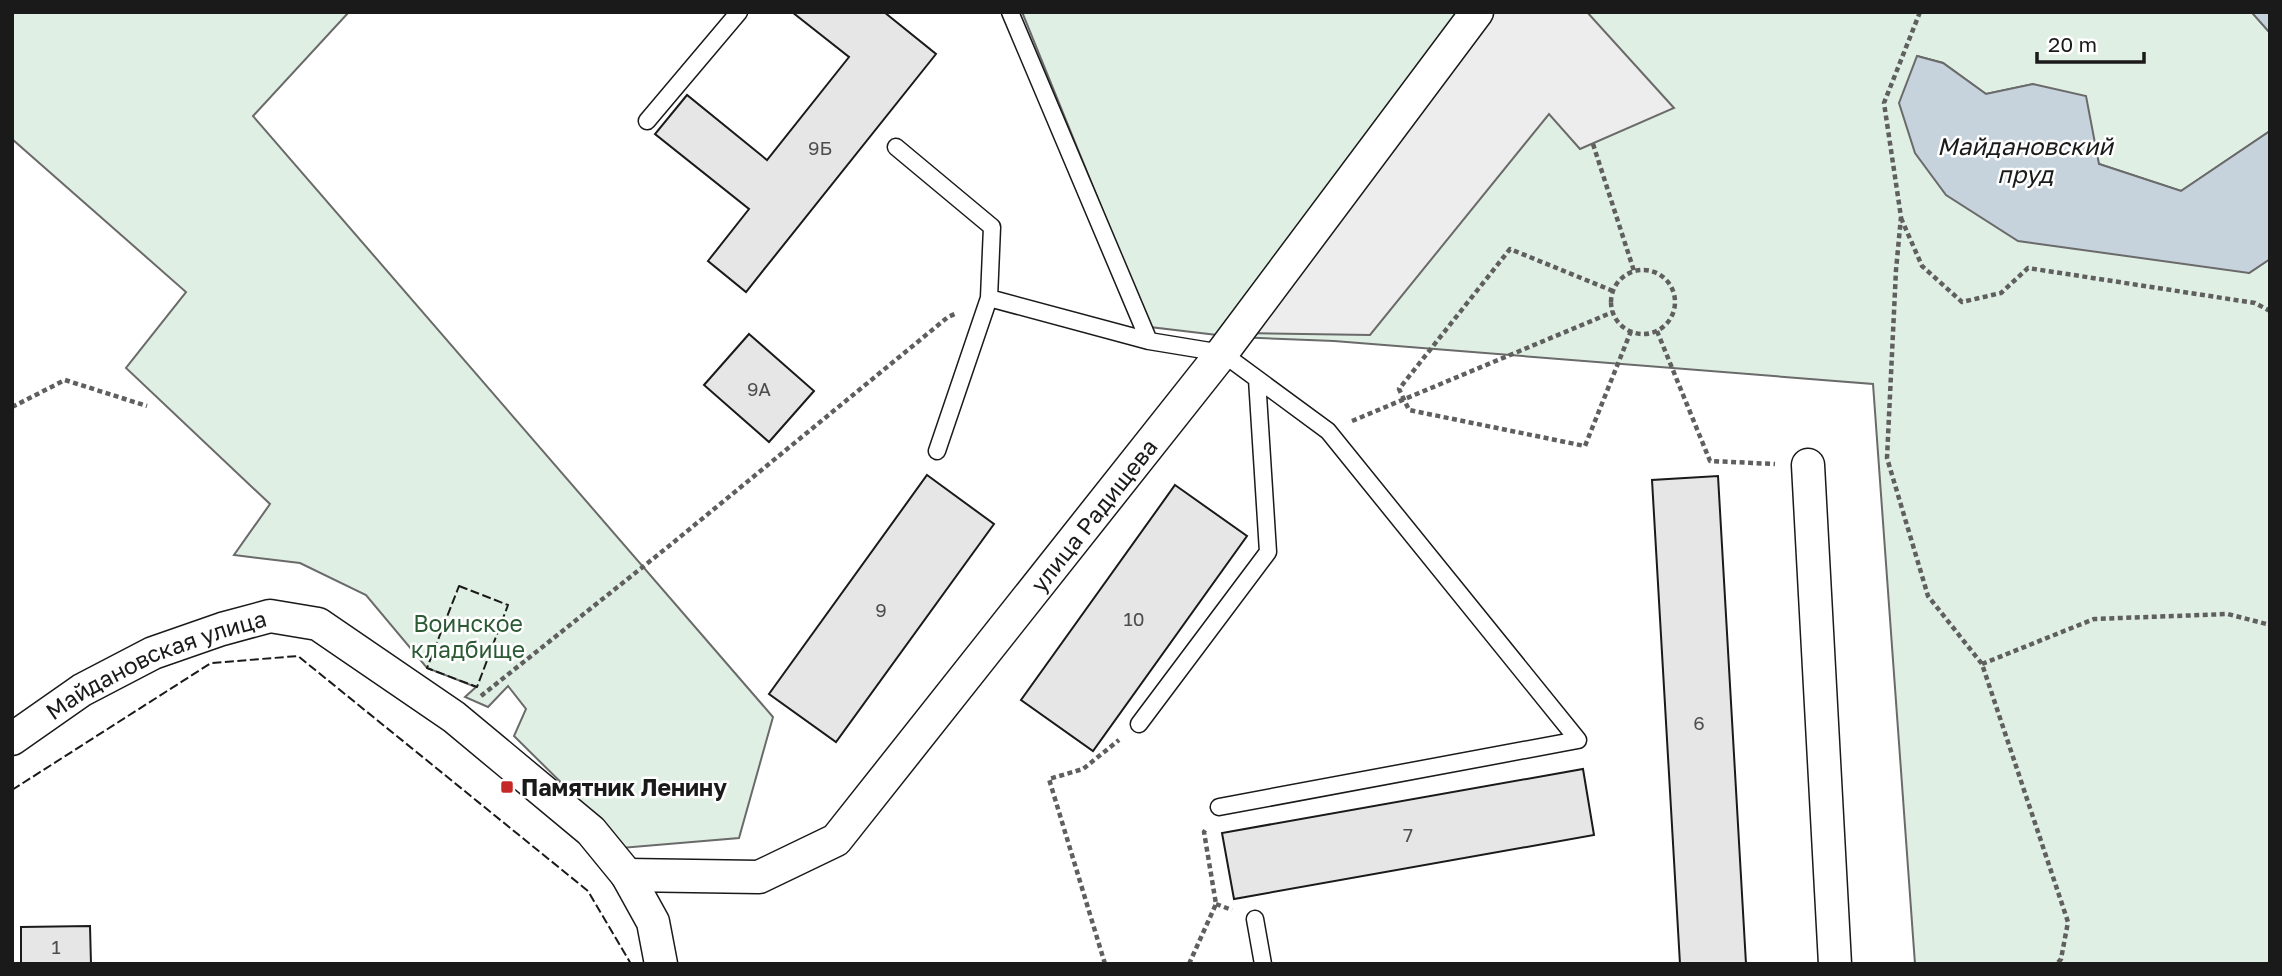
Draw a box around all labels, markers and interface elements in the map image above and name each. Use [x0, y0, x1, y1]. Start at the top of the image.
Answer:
scale bar [2037, 21, 2144, 65]
text: 20 m [2048, 31, 2097, 57]
water label: Майдановский пруд [1937, 131, 2114, 189]
house number: 9Б [808, 136, 832, 159]
house number: 9А [747, 377, 771, 400]
street label: улица Радищева [1024, 433, 1163, 597]
house number: 9 [875, 598, 887, 621]
street label: Майдановская улица [40, 604, 269, 725]
house number: 10 [1124, 607, 1145, 630]
park label: Воинское кладбище [411, 609, 525, 663]
house number: 6 [1693, 711, 1705, 734]
place label: Памятник Ленину [521, 773, 727, 801]
marker: Памятник Ленину [499, 779, 515, 795]
house number: 7 [1403, 823, 1413, 846]
house number: 1 [51, 935, 61, 958]

